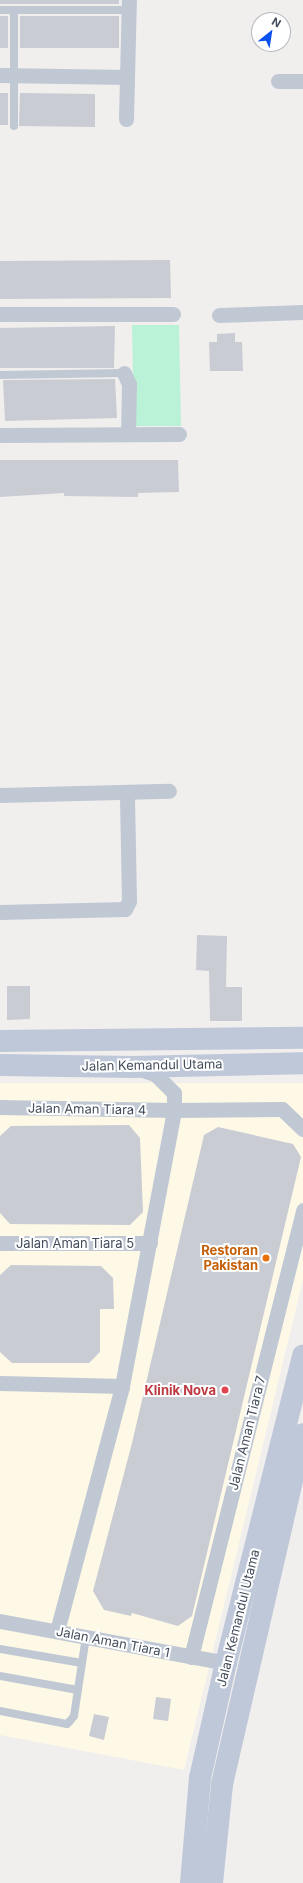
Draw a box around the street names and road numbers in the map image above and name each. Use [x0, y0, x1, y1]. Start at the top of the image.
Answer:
street label: Jalan Kemandul Utama [81, 1056, 223, 1074]
street label: Jalan Aman Tiara 4 [28, 1100, 146, 1118]
street label: Jalan Aman Tiara 5 [16, 1235, 134, 1251]
street label: Jalan Aman Tiara 7 [225, 1374, 269, 1492]
street label: Jalan Kemandul Utama [213, 1548, 263, 1688]
street label: Jalan Aman Tiara 1 [55, 1623, 171, 1661]

